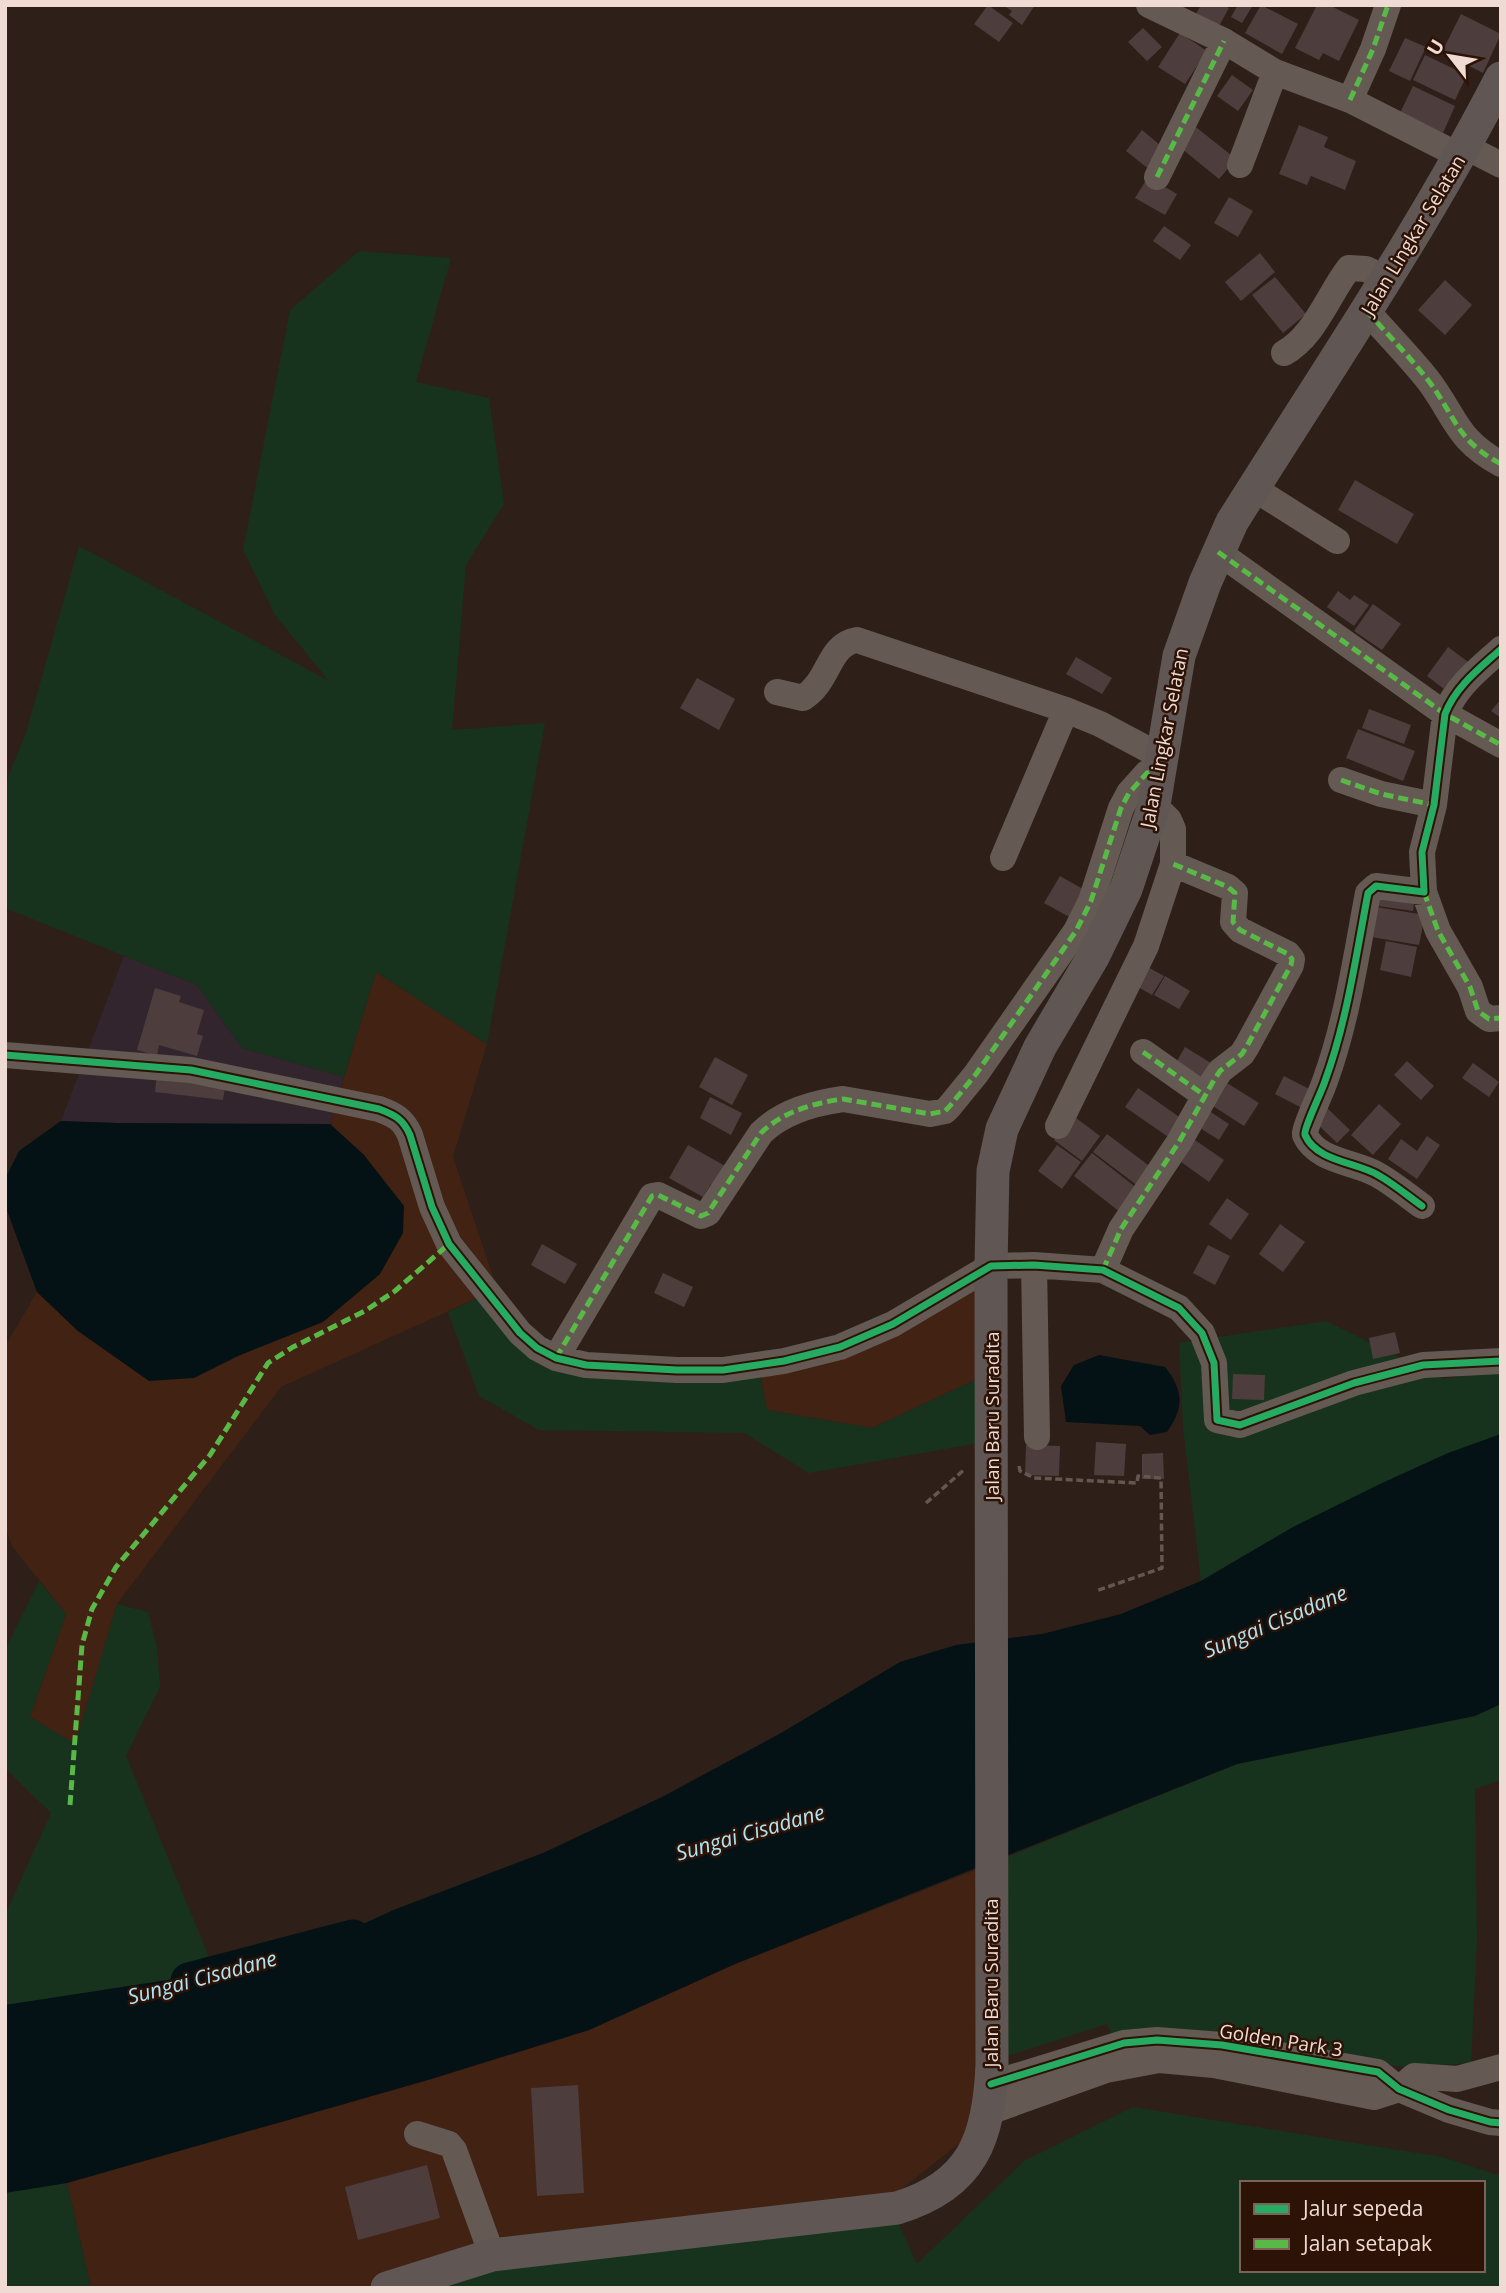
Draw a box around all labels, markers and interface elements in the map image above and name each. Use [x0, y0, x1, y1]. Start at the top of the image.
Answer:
north arrow [1415, 21, 1485, 91]
text: U [1421, 34, 1450, 60]
street label: Jalan Lingkar Selatan [1354, 150, 1471, 322]
street label: Jalan Lingkar Selatan [1133, 646, 1194, 832]
street label: Jalan Baru Suradita [979, 1332, 1005, 1502]
water label: Sungai Cisadane [1199, 1578, 1351, 1664]
water label: Sungai Cisadane [672, 1797, 828, 1867]
street label: Jalan Baru Suradita [978, 1899, 1004, 2069]
water label: Sungai Cisadane [124, 1944, 280, 2010]
street label: Golden Park 3 [1217, 2017, 1345, 2063]
legend [1240, 2181, 1485, 2272]
text: Jalur sepeda [1301, 2194, 1423, 2222]
text: Jalan setapak [1301, 2229, 1432, 2257]

